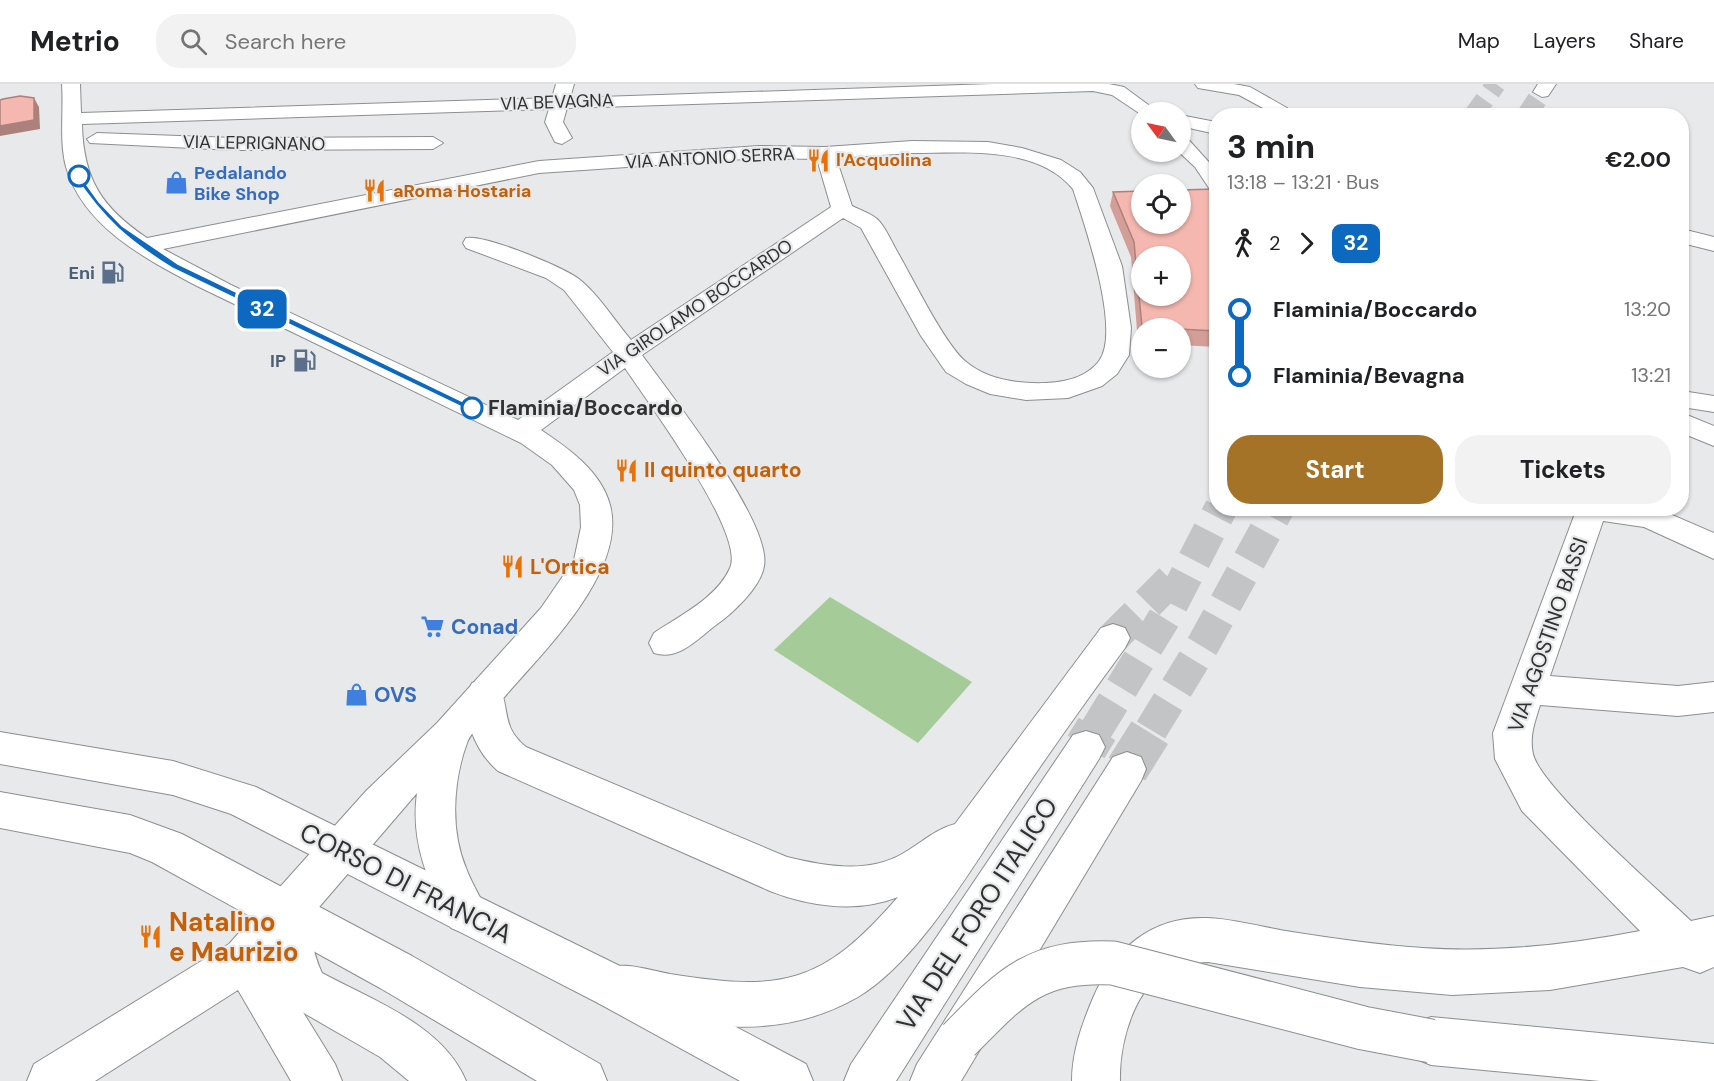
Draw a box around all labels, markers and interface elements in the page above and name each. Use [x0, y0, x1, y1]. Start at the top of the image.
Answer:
search box [156, 14, 576, 68]
text: Metrio [30, 23, 120, 60]
icon: search [177, 25, 210, 58]
text: Search here [225, 27, 346, 56]
text: Map [1458, 27, 1500, 55]
text: Layers [1533, 27, 1596, 55]
text: Share [1629, 27, 1684, 55]
street label: VIA BEVAGNA [500, 88, 614, 116]
north arrow [1131, 102, 1191, 162]
map controls [1131, 102, 1191, 378]
text: 3 min [1227, 125, 1315, 168]
street label: VIA LEPRIGNANO [183, 130, 325, 156]
street label: VIA ANTONIO SERRA [624, 142, 796, 174]
text: €2.00 [1605, 145, 1671, 174]
restaurant icon: l'Acquolina [805, 147, 831, 173]
place label: l'Acquolina [836, 148, 932, 172]
place label: Pedalando Bike Shop [194, 161, 287, 206]
unlabelled marker [68, 165, 90, 187]
text: 13:18 – 13:21 · Bus [1227, 169, 1380, 195]
shop icon: Pedalando Bike Shop [163, 170, 189, 196]
button: locate [1131, 174, 1191, 234]
restaurant icon: aRoma Hostaria [362, 178, 388, 204]
place label: aRoma Hostaria [393, 179, 531, 203]
icon: walk [1227, 227, 1260, 260]
icon: forward [1290, 227, 1323, 260]
text: 32 [1344, 229, 1368, 257]
text: 2 [1269, 230, 1281, 256]
street label: VIA GIROLAMO BOCCARDO [593, 234, 797, 382]
button: + [1131, 246, 1191, 306]
fuel station icon: Eni [100, 260, 126, 286]
place label: Eni [68, 261, 95, 285]
line badge: 32 [235, 290, 289, 328]
text: 32 [250, 295, 274, 323]
text: Flaminia/Boccardo [1273, 295, 1477, 324]
text: 13:20 [1624, 296, 1671, 322]
button: − [1131, 318, 1191, 378]
fuel station icon: IP [291, 348, 317, 374]
place label: IP [270, 349, 286, 373]
text: Flaminia/Bevagna [1273, 361, 1465, 390]
text: 13:21 [1631, 362, 1671, 388]
place label: Flaminia/Boccardo [488, 394, 683, 422]
marker: Flaminia/Boccardo [461, 397, 483, 419]
button: Start [1227, 435, 1443, 504]
button: Tickets [1455, 435, 1671, 504]
place label: Il quinto quarto [644, 456, 801, 484]
restaurant icon: Il quinto quarto [613, 457, 639, 483]
street label: VIA AGOSTINO BASSI [1502, 534, 1594, 736]
place label: L'Ortica [530, 553, 610, 581]
restaurant icon: L'Ortica [499, 554, 525, 580]
place label: Conad [451, 613, 518, 641]
supermarket icon: Conad [420, 614, 446, 640]
place label: OVS [374, 681, 417, 709]
shop icon: OVS [343, 682, 369, 708]
street label: VIA DEL FORO ITALICO [889, 791, 1065, 1037]
street label: CORSO DI FRANCIA [294, 815, 518, 951]
place label: Natalino e Maurizio [169, 905, 299, 969]
restaurant icon: Natalino e Maurizio [138, 924, 164, 950]

